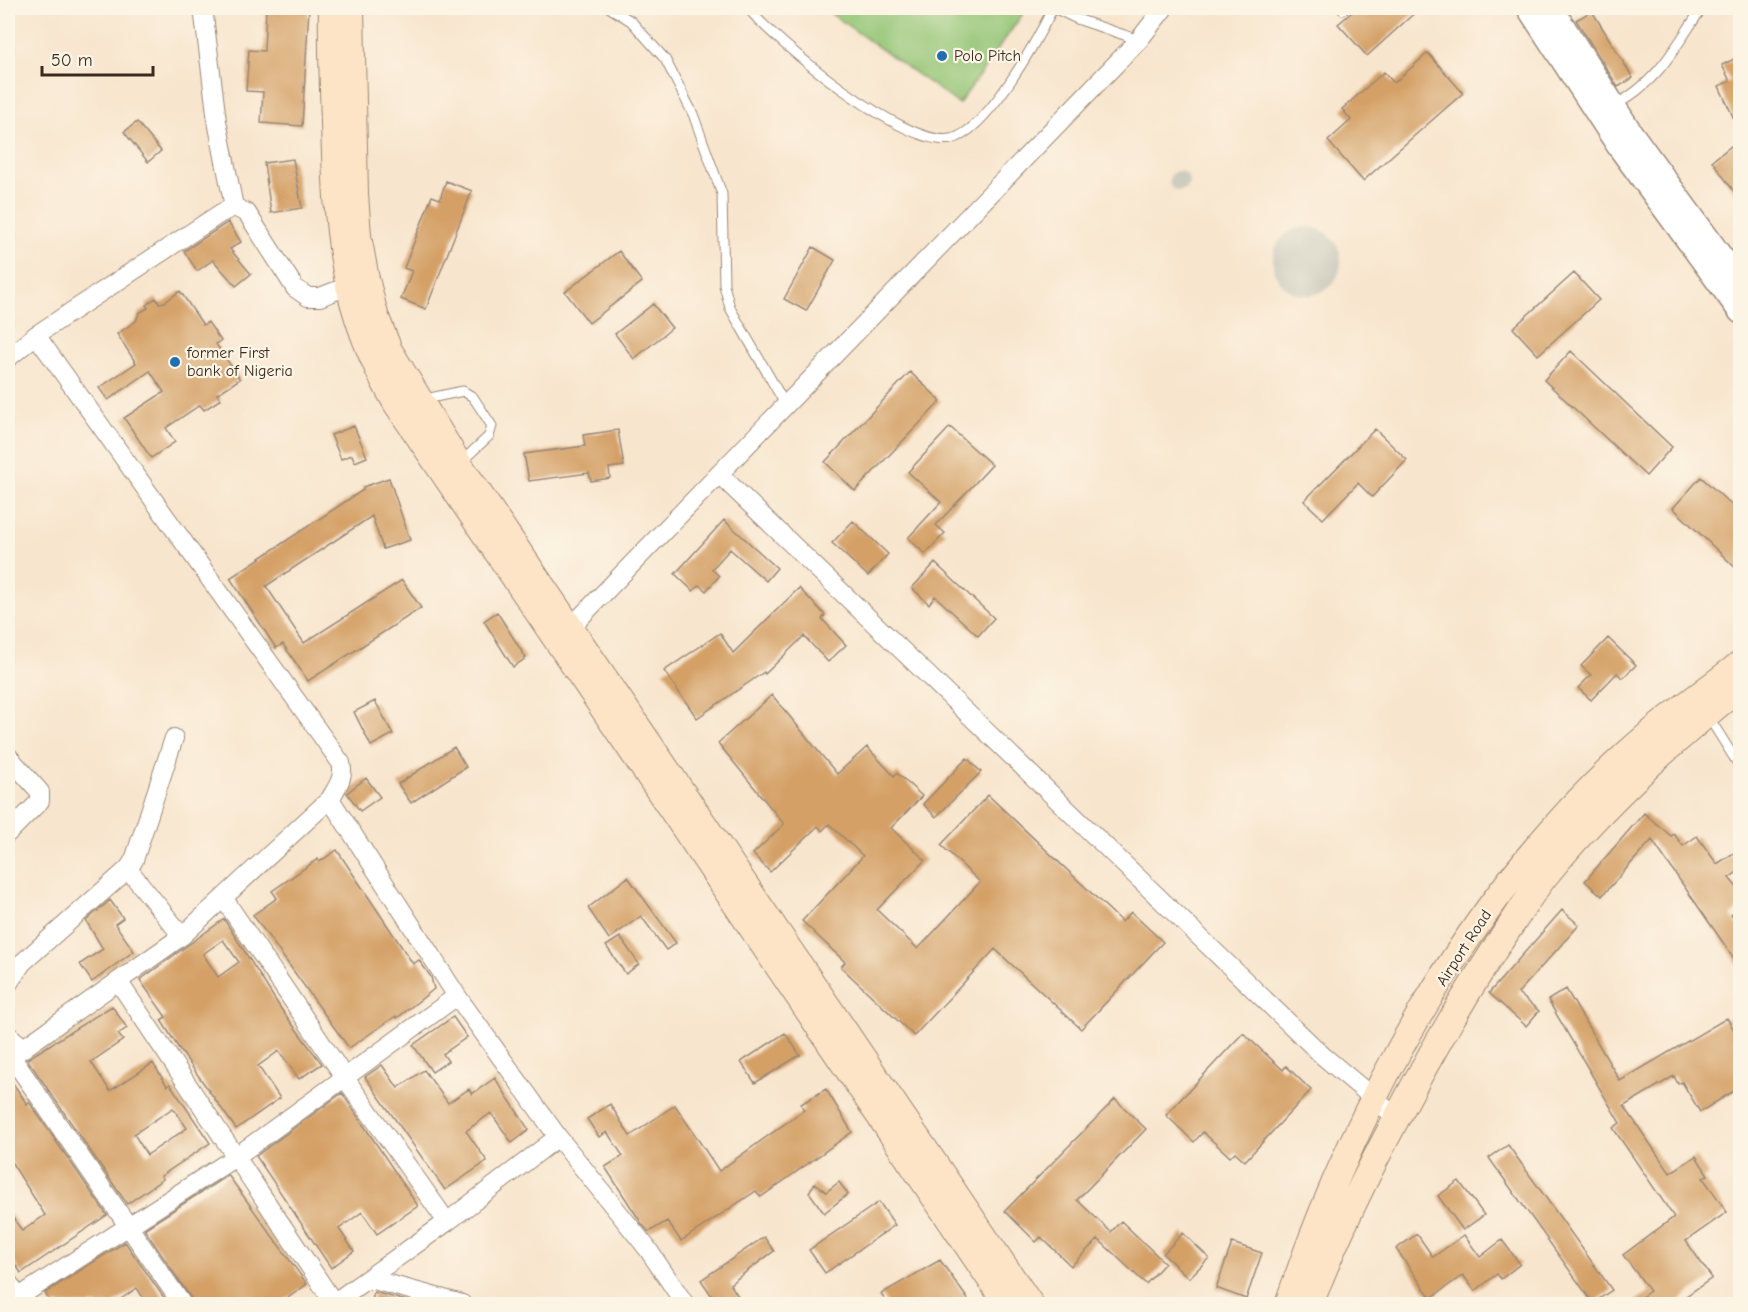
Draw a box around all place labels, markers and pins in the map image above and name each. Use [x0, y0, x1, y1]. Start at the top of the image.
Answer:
place label: Polo Pitch [954, 47, 1021, 65]
marker: Polo Pitch [935, 49, 949, 63]
place label: former First bank of Nigeria [186, 344, 293, 380]
marker: former First bank of Nigeria [168, 355, 182, 369]

